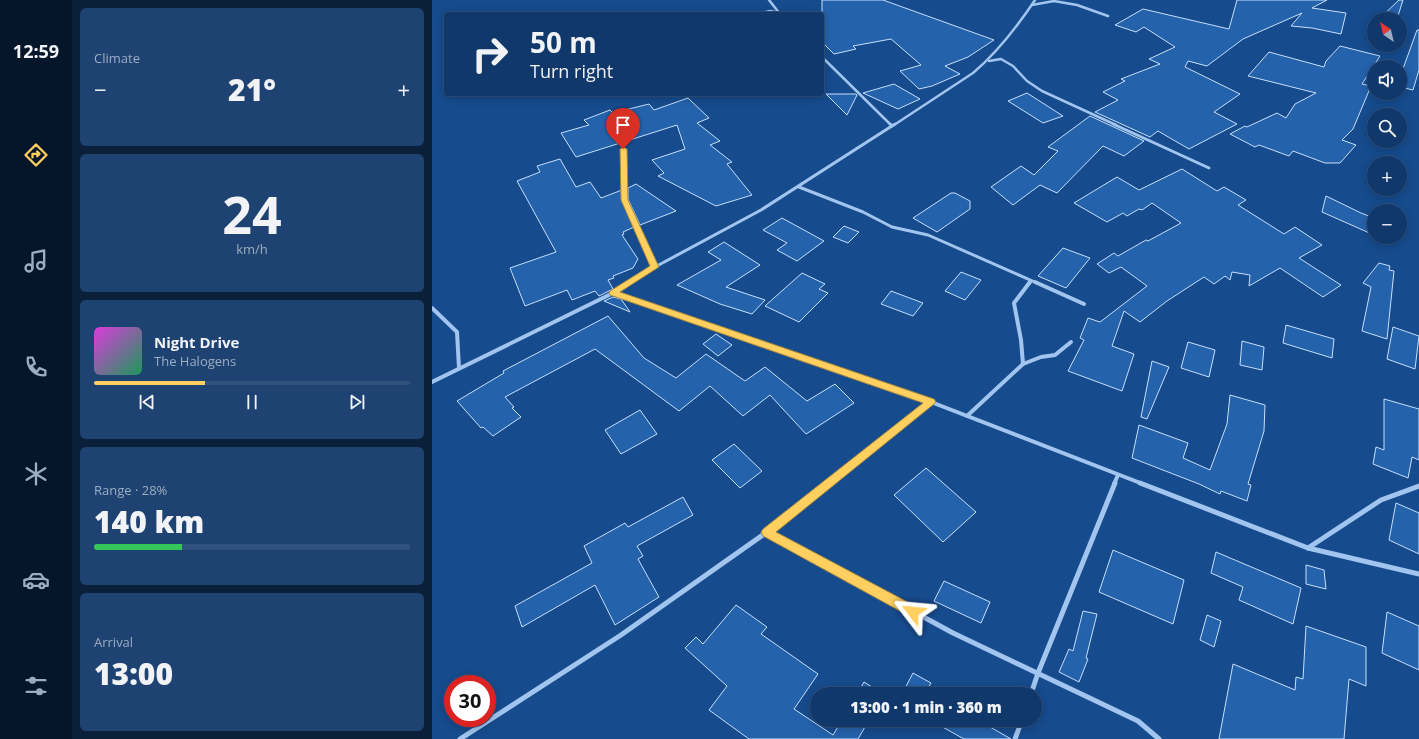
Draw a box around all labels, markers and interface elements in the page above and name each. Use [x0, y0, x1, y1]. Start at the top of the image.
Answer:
north arrow [1367, 12, 1407, 52]
map controls [1367, 12, 1407, 244]
text: 50 m [530, 23, 597, 61]
icon: right [464, 28, 516, 80]
text: 12:59 [13, 39, 59, 63]
text: Climate [94, 49, 140, 67]
text: Turn right [530, 59, 613, 83]
button: sound [1367, 60, 1407, 100]
text: 21° [228, 69, 276, 110]
text: − [94, 74, 107, 104]
text: + [397, 74, 410, 104]
pin [606, 108, 640, 149]
button: search [1367, 108, 1407, 148]
icon: arrive [612, 114, 634, 136]
icon: directions [22, 141, 50, 169]
button: + [1367, 156, 1407, 196]
text: 24 [222, 178, 282, 249]
button: − [1367, 204, 1407, 244]
text: km/h [236, 240, 268, 258]
icon: music [22, 247, 50, 275]
text: Night Drive [154, 332, 239, 352]
text: The Halogens [154, 352, 236, 370]
icon: phone [22, 353, 50, 381]
icon: previous [136, 391, 158, 413]
icon: pause [241, 391, 263, 413]
icon: next [346, 391, 368, 413]
icon: climate [22, 460, 50, 488]
text: Range · 28% [94, 481, 167, 499]
text: 140 km [94, 501, 204, 542]
icon: car [22, 566, 50, 594]
position arrow [892, 591, 934, 633]
text: Arrival [94, 633, 133, 651]
text: 13:00 [94, 653, 173, 694]
icon: filters [22, 672, 50, 700]
speed limit sign: 30 [444, 675, 496, 727]
text: 13:00 · 1 min · 360 m [850, 697, 1002, 717]

